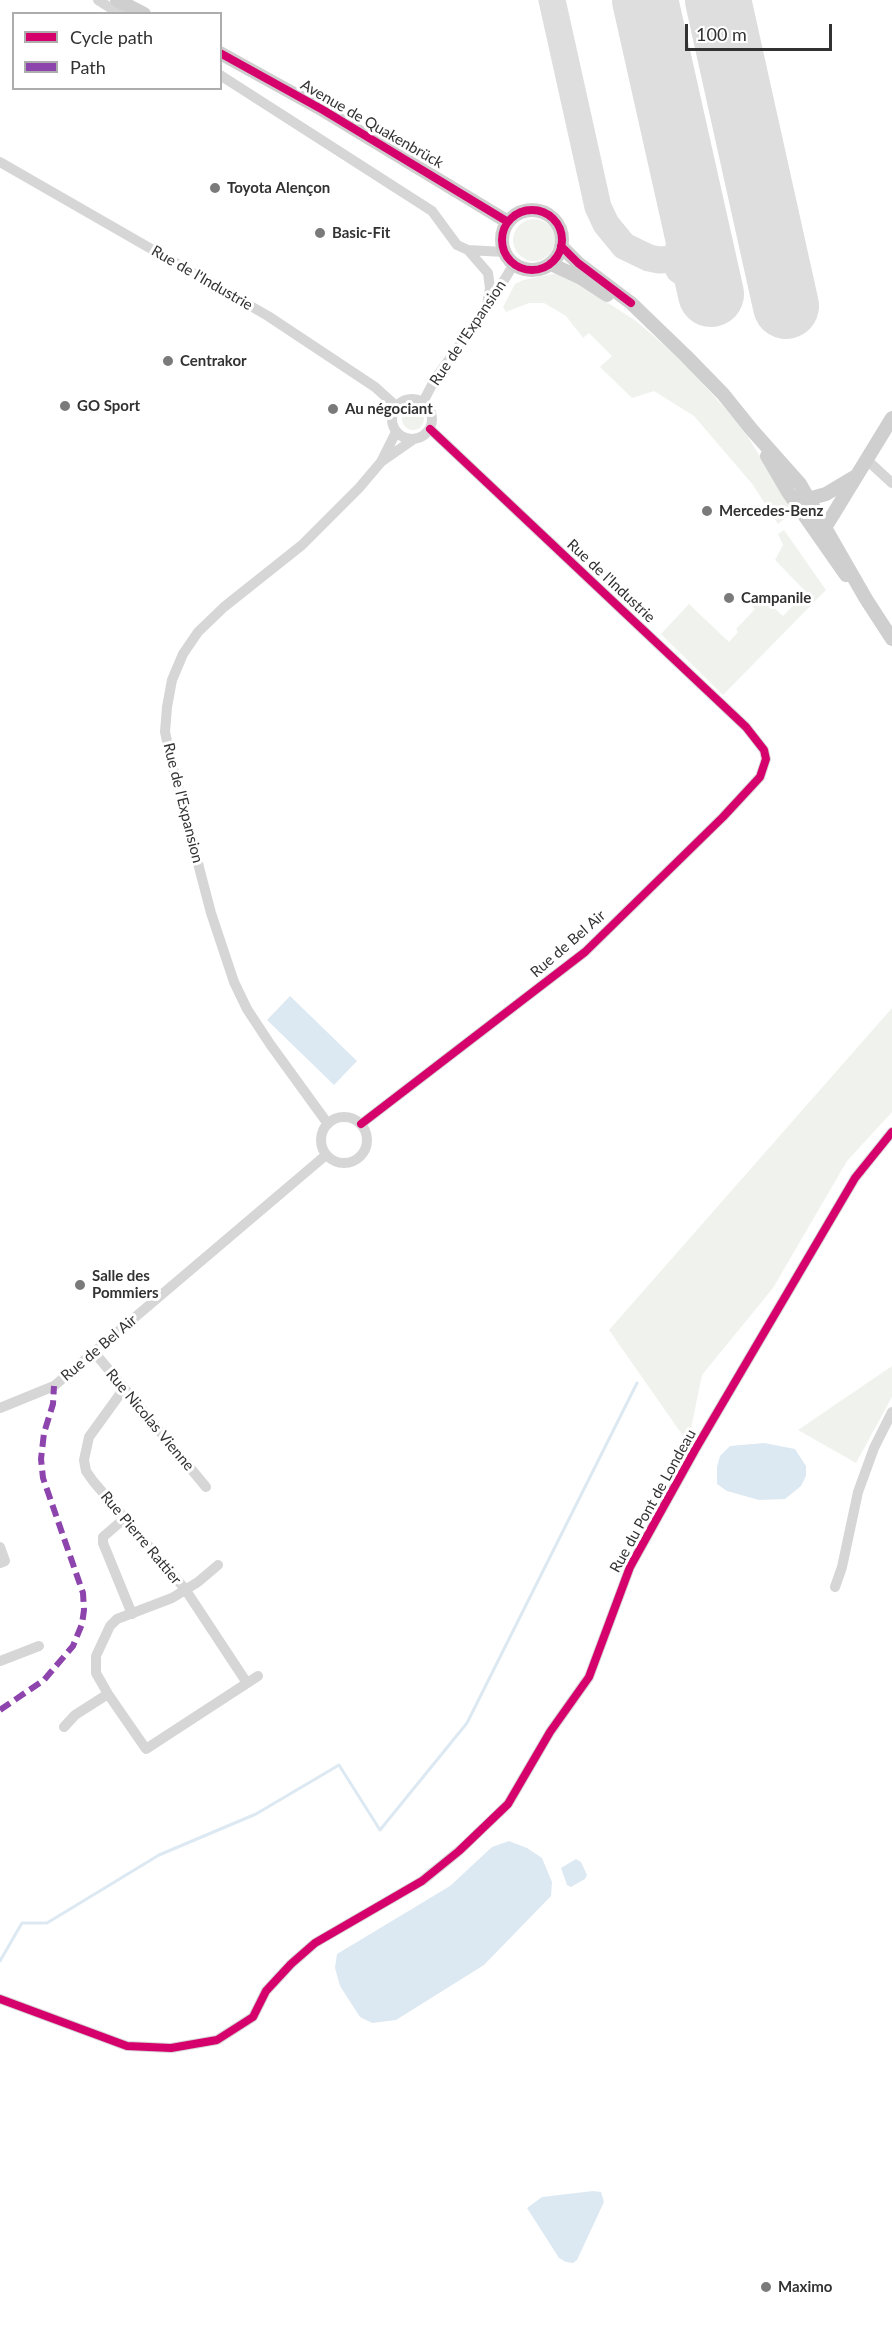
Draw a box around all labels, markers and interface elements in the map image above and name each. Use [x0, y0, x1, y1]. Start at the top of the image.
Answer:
legend [12, 12, 222, 90]
scale bar [688, 12, 835, 50]
text: 100 m [696, 23, 747, 45]
text: Cycle path [70, 26, 153, 48]
text: Path [70, 56, 106, 78]
street label: Avenue de Quakenbrück [297, 76, 447, 172]
place label: Toyota Alençon [227, 179, 330, 197]
marker: Toyota Alençon [208, 181, 222, 195]
place label: Basic-Fit [332, 224, 390, 242]
marker: Basic-Fit [313, 226, 327, 240]
street label: Rue de l'Industrie [148, 242, 256, 314]
street label: Rue de l'Expansion [426, 277, 510, 389]
place label: Centrakor [180, 352, 247, 370]
marker: Centrakor [161, 354, 175, 368]
place label: GO Sport [77, 397, 140, 415]
marker: GO Sport [58, 399, 72, 413]
place label: Au négociant [345, 400, 433, 418]
marker: Au négociant [326, 402, 340, 416]
place label: Mercedes-Benz [719, 502, 823, 520]
marker: Mercedes-Benz [700, 504, 714, 518]
street label: Rue de l'Industrie [563, 536, 659, 626]
place label: Campanile [741, 589, 811, 607]
marker: Campanile [722, 591, 736, 605]
street label: Rue de l'Expansion [159, 741, 207, 865]
street label: Rue de Bel Air [527, 907, 609, 981]
place label: Salle des Pommiers [92, 1267, 159, 1302]
marker: Salle des Pommiers [73, 1278, 87, 1292]
street label: Rue de Bel Air [57, 1311, 141, 1385]
street label: Rue Nicolas Vienne [102, 1365, 198, 1475]
street label: Rue du Pont de Londeau [606, 1426, 700, 1576]
street label: Rue Pierre Rattier [97, 1488, 185, 1588]
place label: Maximo [778, 2278, 832, 2296]
marker: Maximo [759, 2280, 773, 2294]

